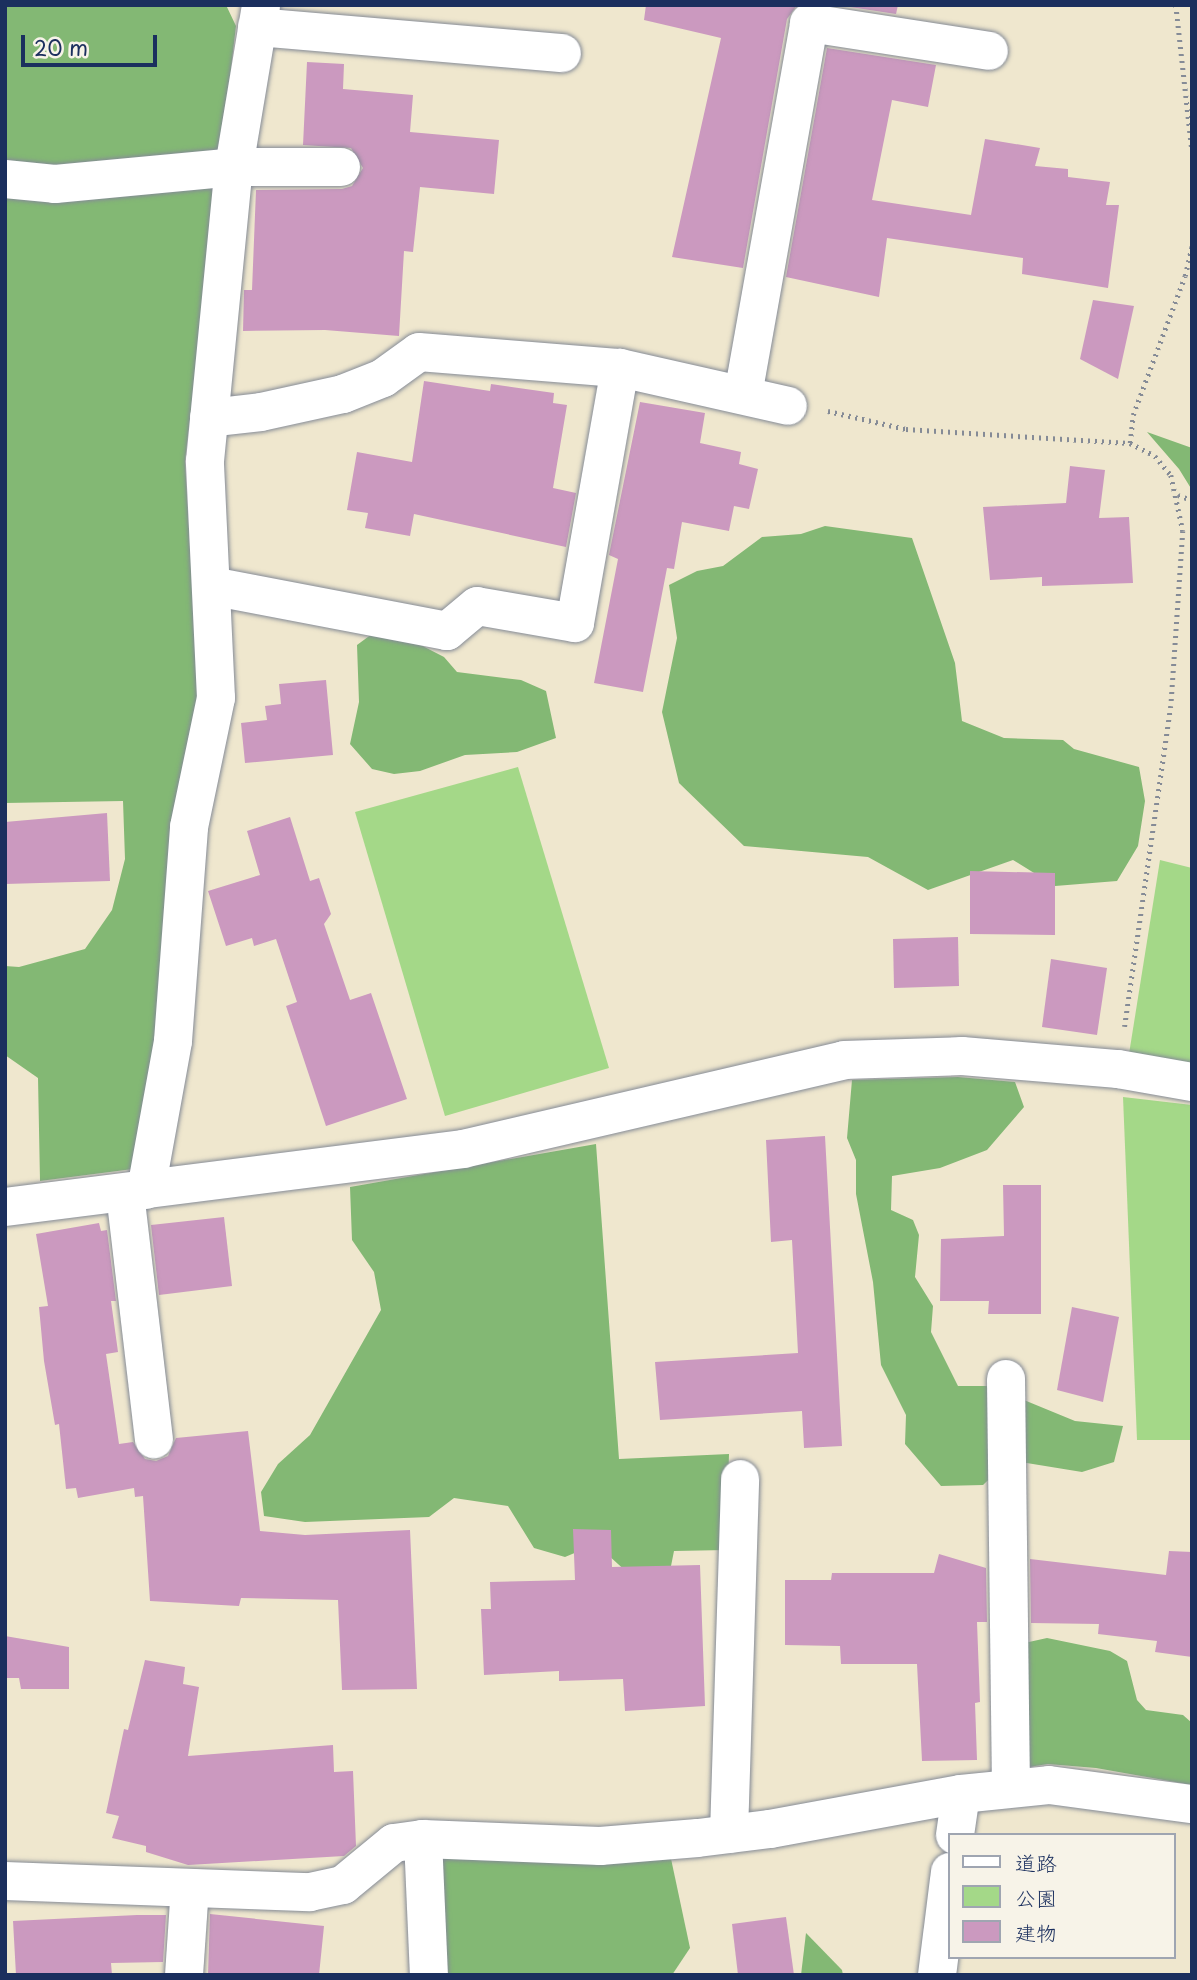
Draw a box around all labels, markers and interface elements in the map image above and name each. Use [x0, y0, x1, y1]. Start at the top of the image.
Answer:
scale bar [24, 21, 161, 65]
text: 20 m [34, 31, 88, 63]
legend [948, 1833, 1176, 1959]
text: 道路 [1015, 1846, 1057, 1878]
text: 公園 [1015, 1881, 1057, 1913]
text: 建物 [1015, 1916, 1057, 1948]

